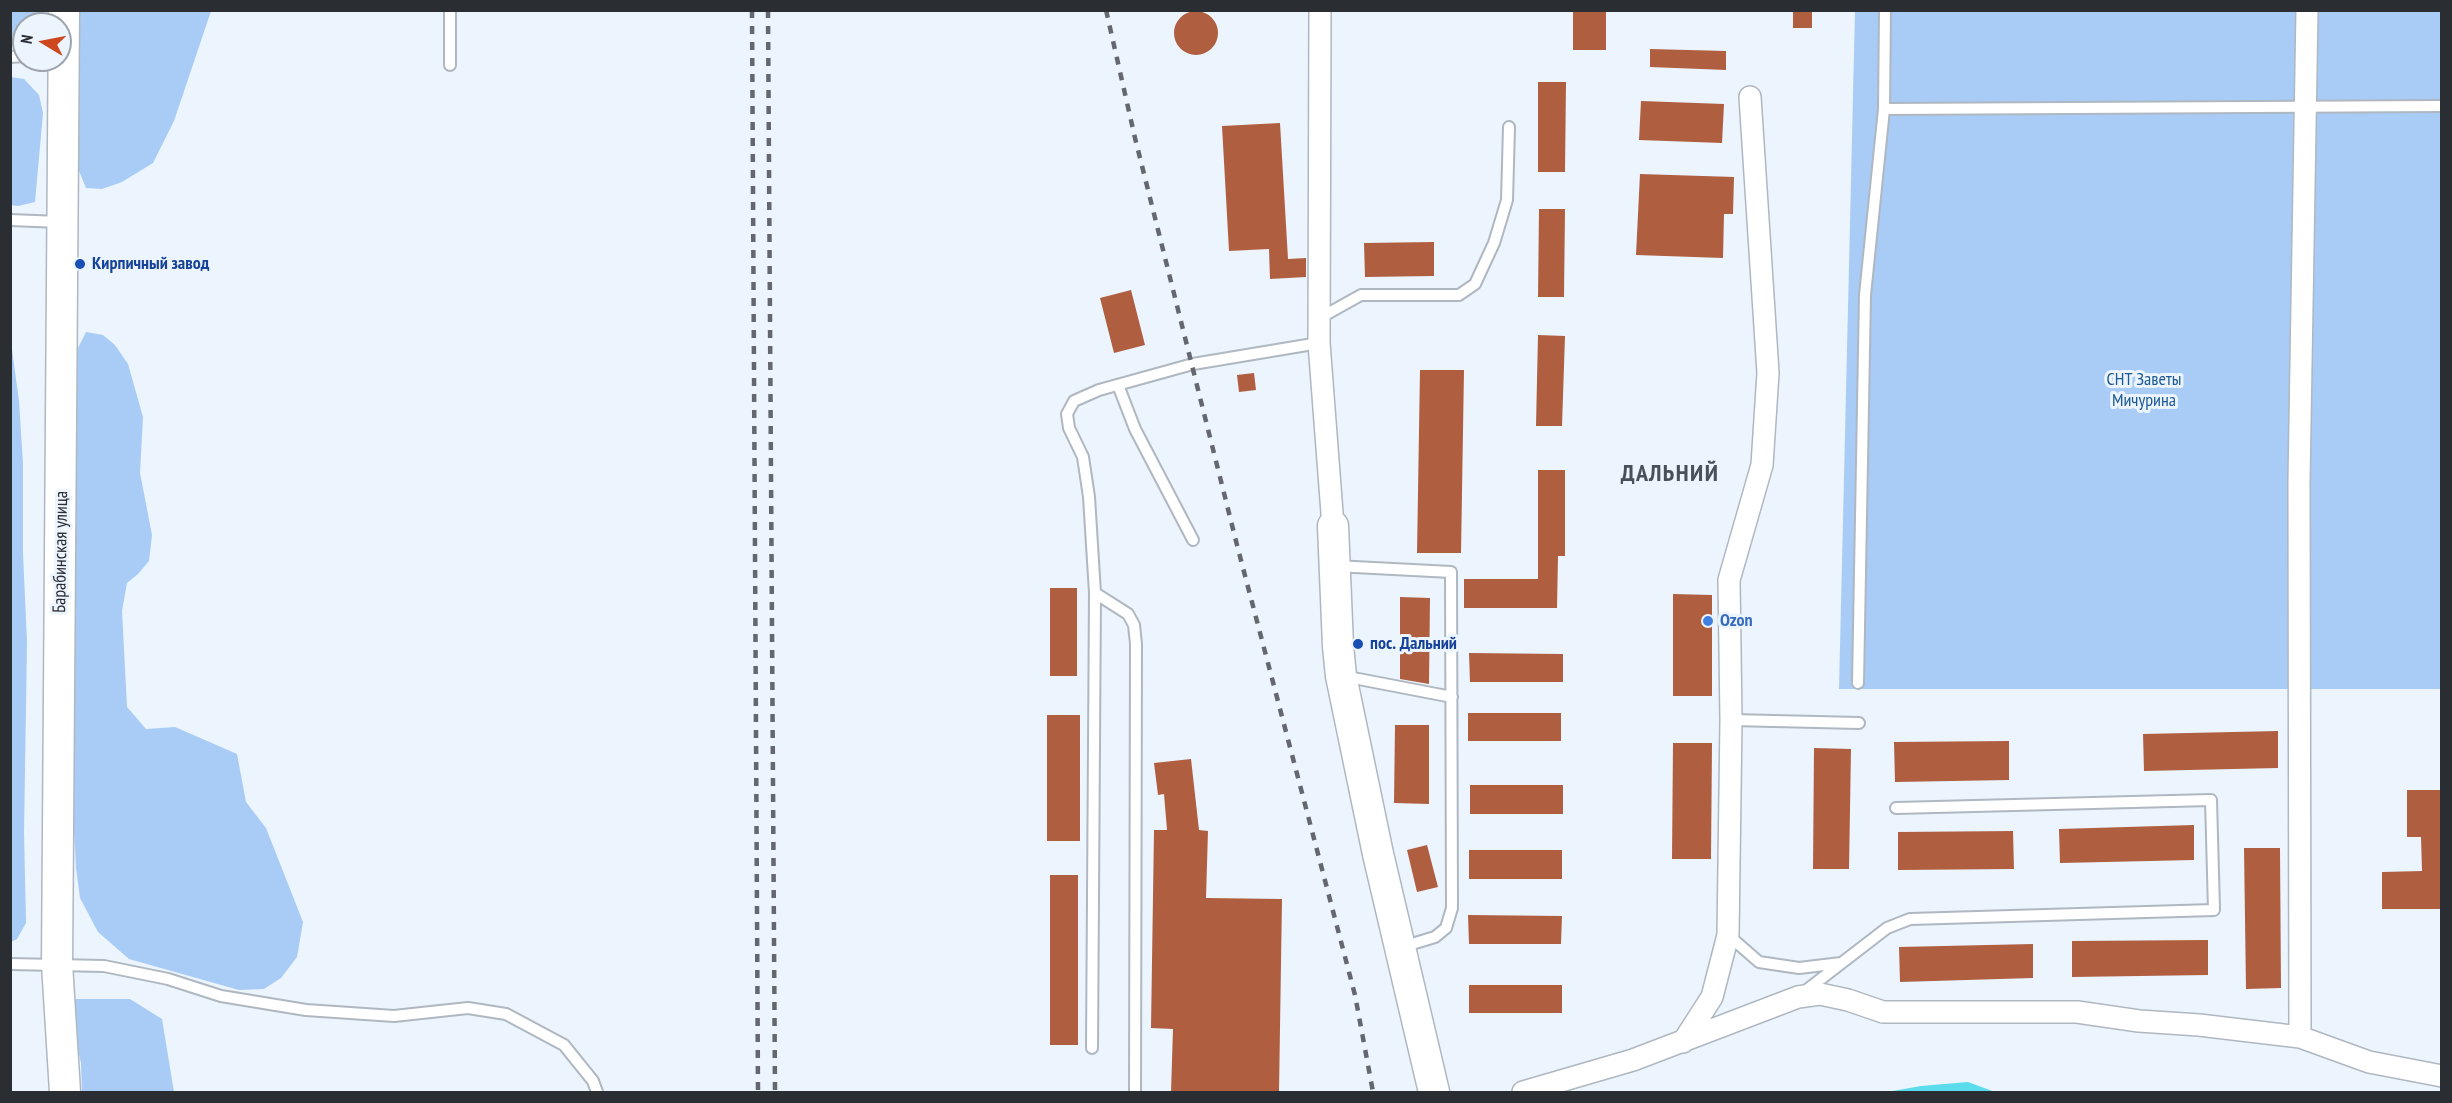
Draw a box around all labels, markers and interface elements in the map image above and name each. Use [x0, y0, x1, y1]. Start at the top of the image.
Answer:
north arrow [12, 12, 72, 72]
text: N [16, 33, 37, 45]
place label: Кирпичный завод [92, 253, 209, 275]
marker: Кирпичный завод [73, 257, 87, 271]
park label: СНТ Заветы Мичурина [2107, 369, 2181, 412]
district label: ДАЛЬНИЙ [1621, 460, 1719, 488]
street label: Барабинская улица [49, 491, 73, 613]
place label: Ozon [1720, 610, 1753, 632]
marker: Ozon [1701, 614, 1715, 628]
place label: пос. Дальний [1370, 633, 1457, 655]
marker: пос. Дальний [1351, 637, 1365, 651]

